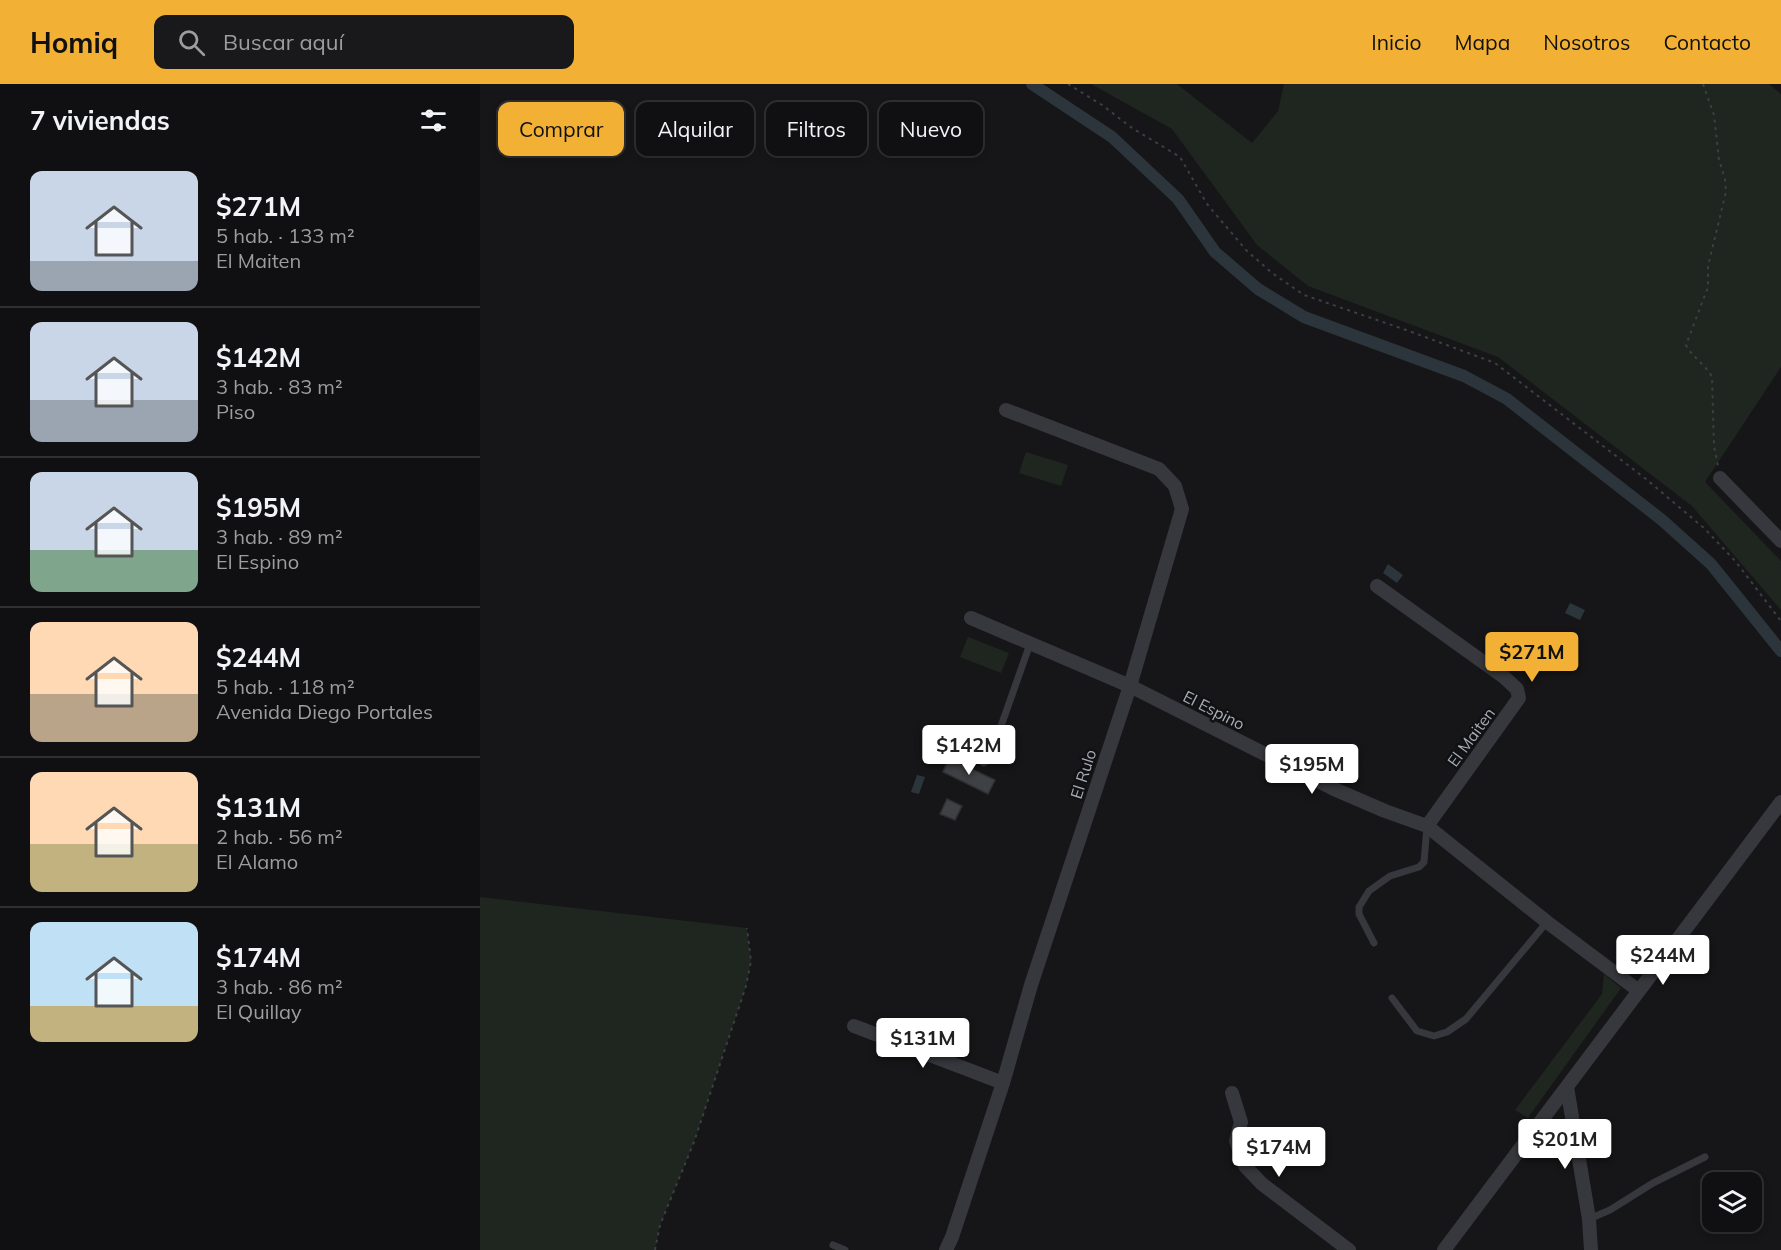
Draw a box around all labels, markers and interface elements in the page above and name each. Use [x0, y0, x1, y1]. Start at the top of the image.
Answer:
search box [154, 15, 574, 69]
text: Homiq [30, 25, 118, 60]
icon: search [175, 26, 208, 59]
text: Buscar aquí [223, 28, 344, 56]
text: Inicio [1371, 29, 1421, 55]
text: Mapa [1454, 29, 1510, 55]
text: Nosotros [1543, 29, 1630, 55]
text: Contacto [1663, 29, 1751, 55]
chip: Comprar [498, 102, 624, 156]
chip: Alquilar [636, 102, 754, 156]
chip: Filtros [766, 102, 867, 156]
chip: Nuevo [879, 102, 983, 156]
text: 7 viviendas [30, 104, 170, 137]
icon: filters [417, 104, 450, 137]
text: $271M [216, 190, 301, 223]
icon: home [78, 195, 150, 267]
text: 5 hab. · 133 m² [216, 223, 355, 248]
text: El Maiten [216, 248, 301, 273]
text: $142M [216, 341, 301, 374]
icon: home [78, 346, 150, 418]
text: 3 hab. · 83 m² [216, 374, 343, 399]
text: Piso [216, 399, 255, 424]
text: $195M [216, 491, 301, 524]
icon: home [78, 496, 150, 568]
text: 3 hab. · 89 m² [216, 524, 343, 549]
text: El Espino [216, 549, 299, 574]
pin: $271M [1490, 632, 1574, 683]
text: $271M [1499, 639, 1565, 664]
text: $244M [216, 641, 301, 674]
icon: home [78, 646, 150, 718]
text: 5 hab. · 118 m² [216, 674, 355, 699]
street label: El Espino [1180, 686, 1248, 734]
text: Avenida Diego Portales [216, 699, 433, 724]
street label: El Maiten [1443, 704, 1499, 770]
pin: $142M [927, 725, 1011, 776]
text: $142M [936, 732, 1002, 757]
pin: $195M [1270, 744, 1354, 795]
street label: El Rulo [1066, 747, 1100, 801]
text: $195M [1279, 751, 1345, 776]
text: $131M [216, 791, 301, 824]
icon: home [78, 796, 150, 868]
text: 2 hab. · 56 m² [216, 824, 343, 849]
text: El Alamo [216, 849, 298, 874]
pin: $244M [1621, 935, 1705, 986]
text: $174M [216, 941, 301, 974]
text: $244M [1630, 942, 1696, 967]
icon: home [78, 946, 150, 1018]
text: 3 hab. · 86 m² [216, 974, 343, 999]
text: El Quillay [216, 999, 302, 1024]
pin: $131M [881, 1018, 965, 1069]
text: $131M [890, 1025, 956, 1050]
pin: $201M [1523, 1119, 1607, 1170]
text: $201M [1532, 1126, 1598, 1151]
pin: $174M [1237, 1127, 1321, 1178]
text: $174M [1246, 1134, 1312, 1159]
map controls [1702, 1172, 1762, 1232]
button: layers [1702, 1172, 1762, 1232]

